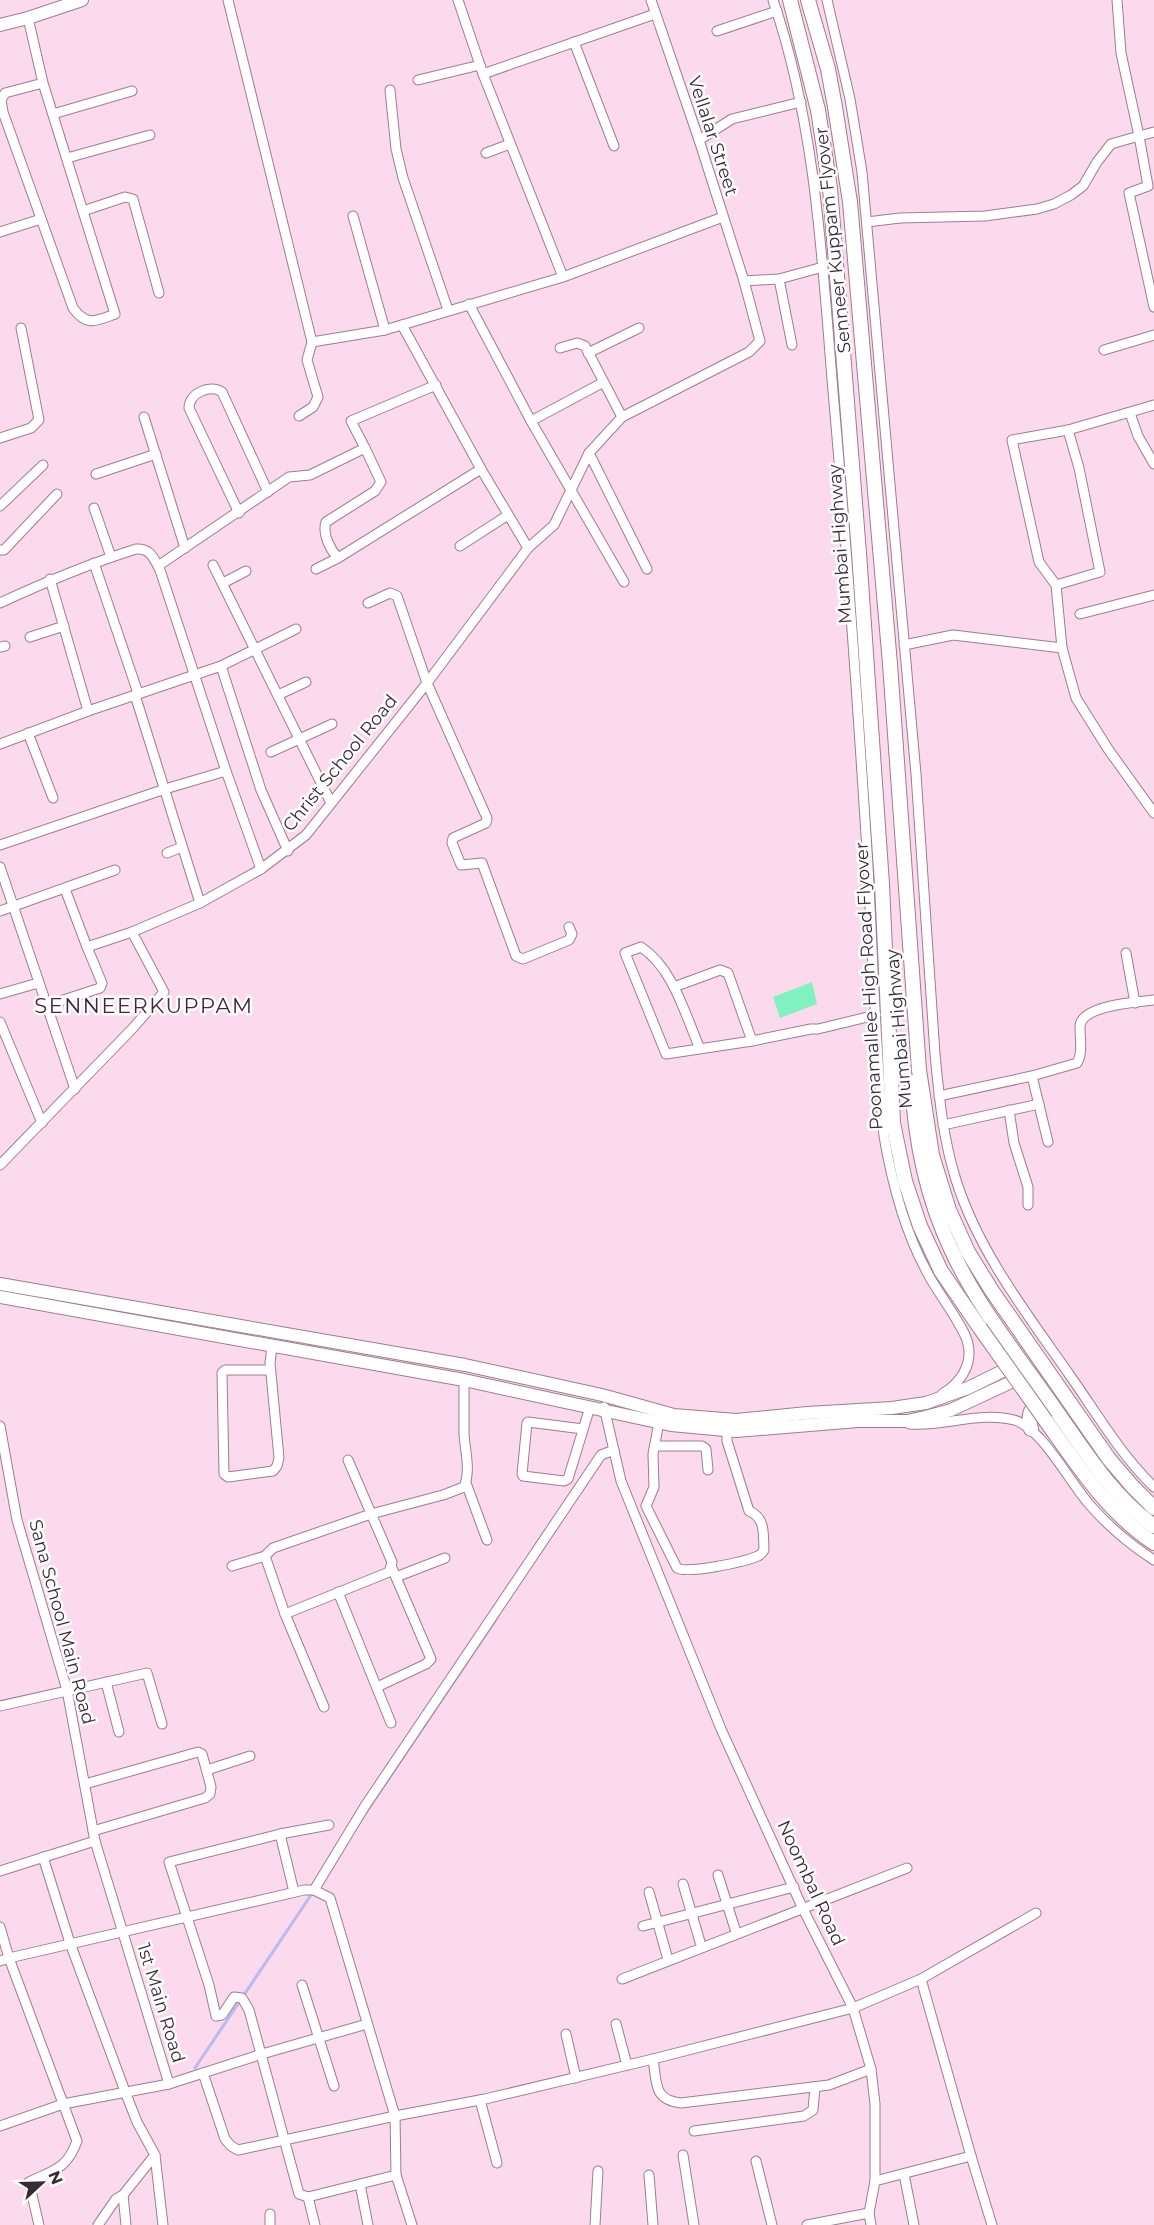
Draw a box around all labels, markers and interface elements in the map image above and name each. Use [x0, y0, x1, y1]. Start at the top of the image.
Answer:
street label: Vellalar Street [683, 73, 743, 199]
street label: Senneer Kuppam Flyover [810, 126, 856, 354]
street label: Mumbai Highway [823, 463, 857, 625]
street label: Christ School Road [278, 690, 402, 836]
street label: Poonamallee High Road Flyover [850, 841, 888, 1131]
street label: Mumbai Highway [881, 948, 917, 1110]
district label: SENNEERKUPPAM [34, 993, 254, 1018]
street label: Sana School Main Road [24, 1517, 100, 1727]
street label: Noombal Road [772, 1817, 850, 1949]
street label: 1st Main Road [132, 1941, 190, 2065]
north arrow [12, 2153, 72, 2213]
text: N [44, 2168, 67, 2187]

